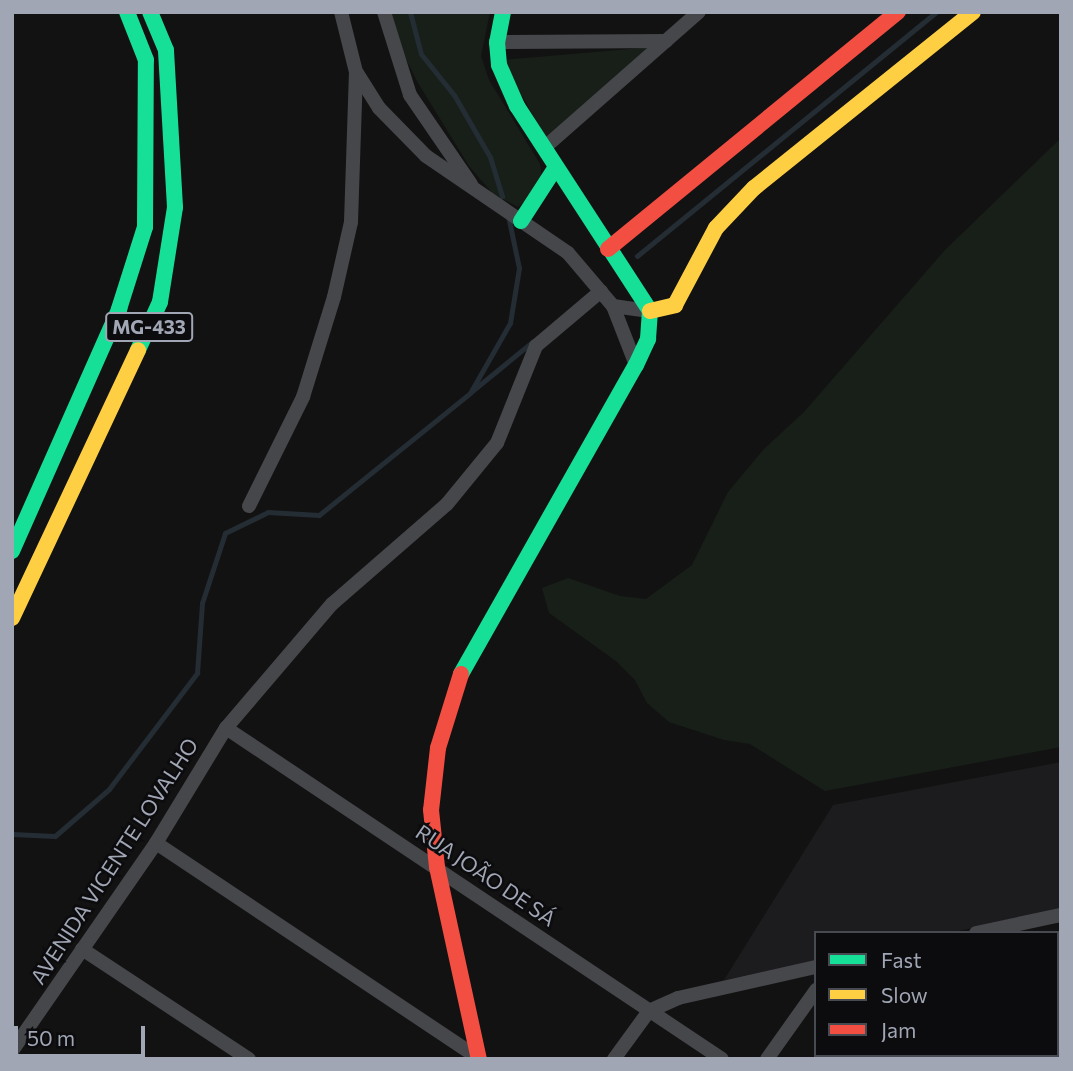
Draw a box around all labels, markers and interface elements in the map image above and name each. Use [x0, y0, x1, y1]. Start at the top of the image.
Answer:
road number: MG-433 [104, 312, 194, 342]
street label: AVENIDA VICENTE LOVALHO [25, 733, 203, 989]
street label: RUA JOÃO DE SÁ [411, 819, 561, 931]
legend [814, 931, 1059, 1057]
text: Fast [881, 947, 922, 972]
text: Slow [881, 982, 928, 1007]
scale bar [18, 1012, 149, 1056]
text: Jam [881, 1017, 916, 1042]
text: 50 m [27, 1025, 75, 1050]

